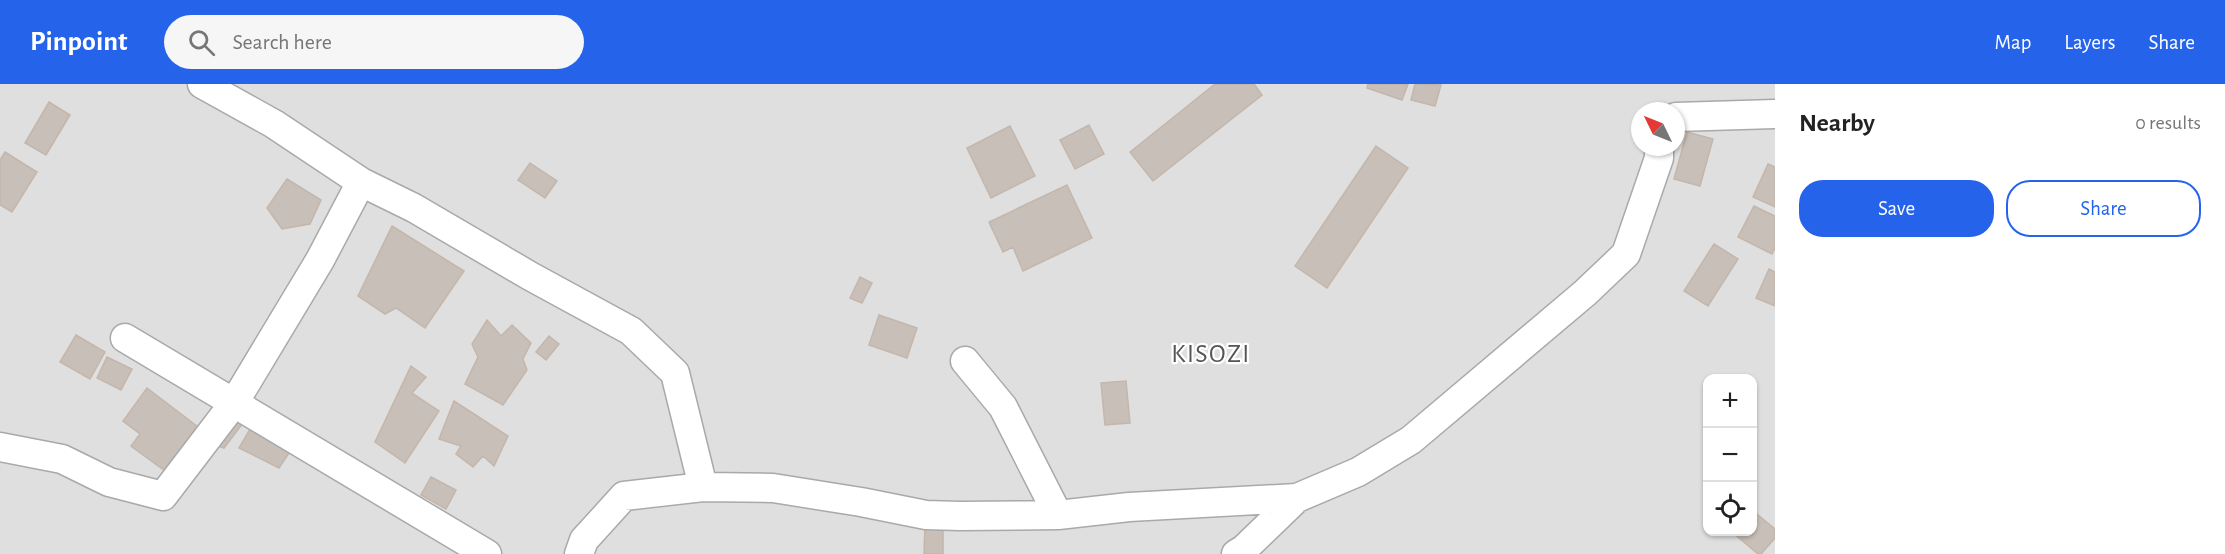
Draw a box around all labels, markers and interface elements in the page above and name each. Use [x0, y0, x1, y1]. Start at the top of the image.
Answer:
search box [164, 15, 584, 69]
icon: search [185, 26, 218, 59]
text: Pinpoint [30, 28, 128, 56]
text: Search here [233, 31, 332, 53]
text: Map [1995, 32, 2031, 53]
text: Layers [2064, 32, 2115, 53]
text: Share [2148, 32, 2195, 53]
north arrow [1631, 102, 1685, 156]
text: Nearby [1799, 110, 1875, 136]
text: 0 results [2135, 113, 2201, 133]
button: Save [1799, 180, 1994, 237]
button: Share [2006, 180, 2201, 237]
district label: KISOZI [1171, 341, 1251, 367]
map controls [1703, 374, 1757, 536]
button: + [1703, 374, 1757, 428]
button: − [1703, 428, 1757, 482]
button: locate [1703, 482, 1757, 536]

